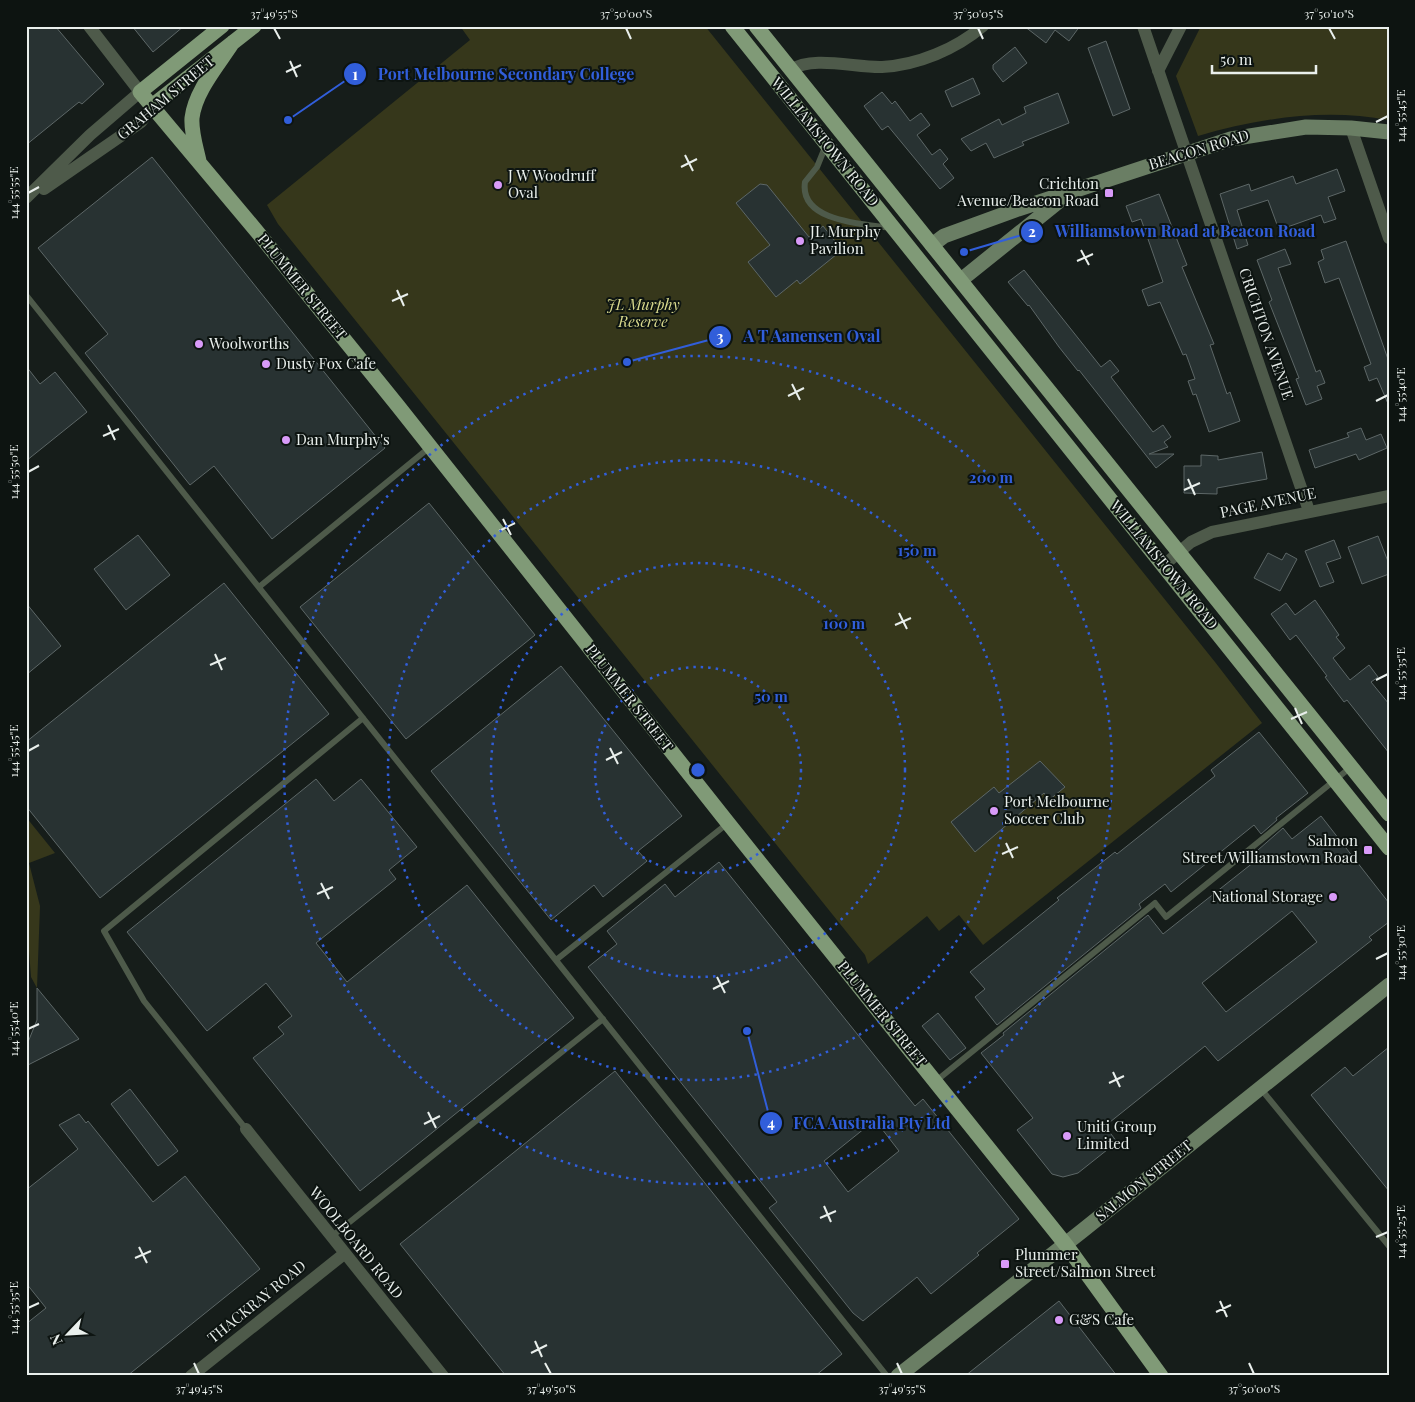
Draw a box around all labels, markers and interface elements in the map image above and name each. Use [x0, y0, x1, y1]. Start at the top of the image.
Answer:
text: 37°49'55"S [250, 5, 298, 21]
text: 37°50'00"S [600, 5, 652, 21]
text: 37°50'05"S [953, 5, 1003, 21]
text: 37°50'10"S [1304, 5, 1354, 21]
scale bar [1212, 42, 1316, 74]
text: 50 m [1220, 49, 1253, 69]
street label: GRAHAM STREET [112, 51, 218, 144]
callout: Port Melbourne Secondary College [343, 59, 645, 90]
text: Port Melbourne Secondary College [378, 63, 634, 84]
text: 1 [352, 64, 358, 84]
street label: WILLIAMSTOWN ROAD [767, 72, 884, 210]
text: 144°55'45"E [1392, 89, 1408, 143]
street label: BEACON ROAD [1146, 124, 1251, 174]
place label: J W Woodruff Oval [507, 165, 597, 202]
text: 144°55'55"E [5, 166, 21, 220]
place label: Crichton Avenue/Beacon Road [956, 173, 1099, 210]
marker: J W Woodruff Oval [492, 179, 504, 191]
marker: Crichton Avenue/Beacon Road [1103, 187, 1115, 199]
callout: Williamstown Road at Beacon Road [1020, 216, 1325, 247]
text: Williamstown Road at Beacon Road [1054, 220, 1316, 241]
place label: JL Murphy Pavilion [809, 221, 881, 258]
text: 2 [1028, 221, 1036, 241]
street label: PLUMMER STREET [254, 229, 352, 344]
marker: JL Murphy Pavilion [794, 235, 806, 247]
street label: CRICHTON AVENUE [1235, 265, 1299, 402]
park label: JL Murphy Reserve [606, 294, 680, 331]
callout: A T Aanensen Oval [708, 321, 891, 352]
text: A T Aanensen Oval [743, 325, 880, 346]
text: 3 [716, 326, 724, 346]
place label: Woolworths [208, 333, 289, 353]
marker: Woolworths [193, 338, 205, 350]
place label: Dusty Fox Cafe [276, 353, 376, 373]
marker: Dusty Fox Cafe [260, 358, 272, 370]
text: 144°55'40"E [1392, 367, 1408, 423]
place label: Dan Murphy's [296, 429, 390, 449]
marker: Dan Murphy's [280, 434, 292, 446]
text: 144°55'50"E [5, 444, 21, 500]
text: 200 m [969, 467, 1014, 487]
street label: PAGE AVENUE [1218, 482, 1318, 522]
street label: WILLIAMSTOWN ROAD [1106, 495, 1223, 633]
text: 150 m [897, 540, 937, 560]
text: 100 m [823, 613, 866, 633]
street label: PLUMMER STREET [582, 640, 678, 755]
text: 144°55'35"E [1392, 647, 1408, 701]
text: 50 m [754, 686, 788, 706]
text: 144°55'45"E [5, 724, 21, 778]
centre of rings [689, 761, 707, 779]
place label: Port Melbourne Soccer Club [1004, 791, 1110, 828]
marker: Port Melbourne Soccer Club [988, 805, 1000, 817]
place label: Salmon Street/Williamstown Road [1182, 830, 1358, 867]
marker: Salmon Street/Williamstown Road [1362, 844, 1374, 856]
place label: National Storage [1212, 886, 1323, 906]
marker: National Storage [1327, 891, 1339, 903]
text: 144°55'30"E [1392, 925, 1408, 981]
street label: PLUMMER STREET [834, 956, 932, 1071]
text: 144°55'40"E [5, 1001, 21, 1057]
callout: FCA Australia Pty Ltd [758, 1108, 962, 1139]
text: 4 [767, 1112, 775, 1132]
text: FCA Australia Pty Ltd [793, 1112, 951, 1133]
place label: Uniti Group Limited [1077, 1116, 1157, 1153]
marker: Uniti Group Limited [1061, 1130, 1073, 1142]
street label: SALMON STREET [1091, 1135, 1196, 1225]
street label: WOOLBOARD ROAD [305, 1181, 408, 1303]
text: 144°55'25"E [1392, 1205, 1408, 1259]
place label: Plummer Street/Salmon Street [1015, 1244, 1156, 1281]
street label: THACKRAY ROAD [203, 1255, 310, 1347]
marker: Plummer Street/Salmon Street [999, 1258, 1011, 1270]
text: 144°55'35"E [5, 1281, 21, 1335]
place label: G&S Cafe [1069, 1309, 1134, 1329]
north arrow [42, 1310, 92, 1360]
marker: G&S Cafe [1053, 1314, 1065, 1326]
text: N [45, 1331, 67, 1348]
text: 37°49'45"S [175, 1380, 223, 1396]
text: 37°49'50"S [526, 1380, 576, 1396]
text: 37°49'55"S [878, 1380, 926, 1396]
text: 37°50'00"S [1228, 1380, 1280, 1396]

